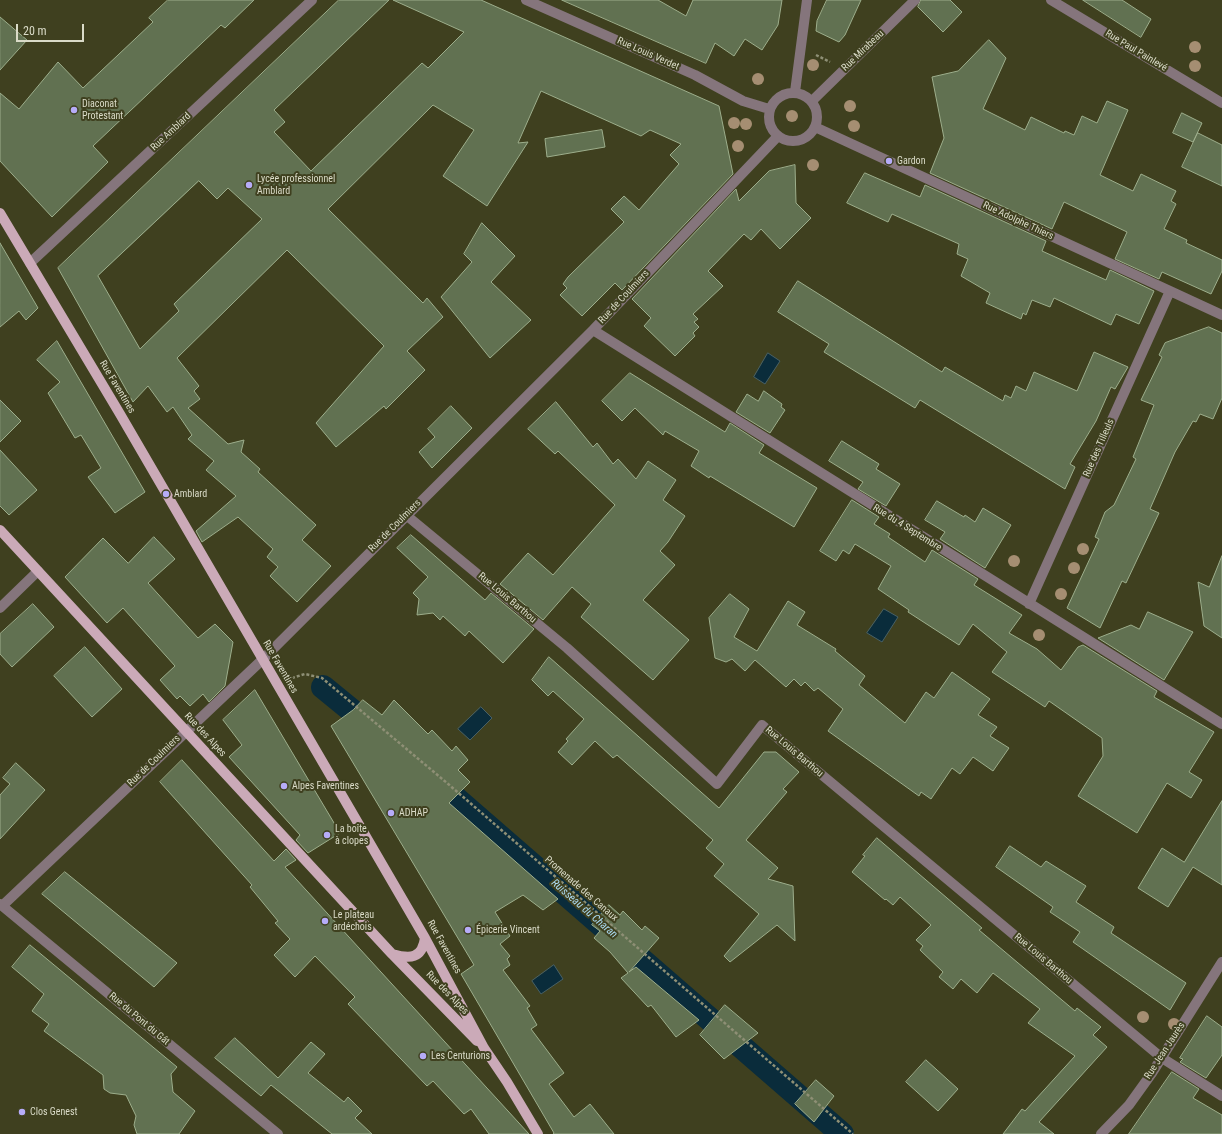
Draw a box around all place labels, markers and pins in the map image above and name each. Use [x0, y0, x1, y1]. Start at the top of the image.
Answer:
place label: Diaconat Protestant [82, 98, 123, 122]
marker: Diaconat Protestant [69, 105, 79, 115]
place label: Gardon [897, 155, 925, 167]
marker: Gardon [884, 156, 894, 166]
place label: Lycée professionnel Amblard [257, 173, 335, 196]
marker: Lycée professionnel Amblard [244, 180, 254, 190]
place label: Amblard [174, 488, 207, 500]
marker: Amblard [161, 489, 171, 499]
place label: Alpes Faventines [292, 780, 359, 792]
marker: Alpes Faventines [279, 781, 289, 791]
place label: ADHAP [399, 807, 428, 819]
marker: ADHAP [386, 808, 396, 818]
place label: La boîte à clopes [335, 823, 368, 846]
marker: La boîte à clopes [322, 830, 332, 840]
place label: Le plateau ardéchois [333, 909, 374, 932]
marker: Le plateau ardéchois [320, 916, 330, 926]
place label: Épicerie Vincent [476, 924, 540, 936]
marker: Épicerie Vincent [463, 925, 473, 935]
place label: Les Centurions [431, 1050, 490, 1062]
marker: Les Centurions [418, 1051, 428, 1061]
place label: Clos Genest [30, 1106, 77, 1118]
marker: Clos Genest [17, 1107, 27, 1117]

